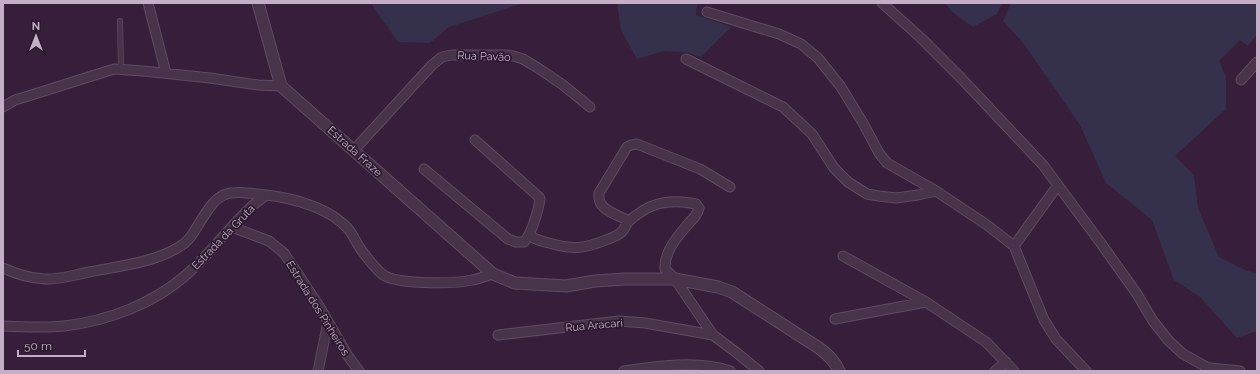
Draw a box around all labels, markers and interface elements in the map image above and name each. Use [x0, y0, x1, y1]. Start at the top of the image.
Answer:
north arrow [16, 16, 56, 56]
text: N [32, 20, 40, 33]
street label: Rua Pavão [457, 49, 511, 64]
street label: Estrada Fraze [325, 124, 385, 180]
street label: Estrada da Gruta [189, 202, 257, 272]
street label: Estrada dos Pinheiros [283, 259, 352, 358]
street label: Rua Aracari [565, 317, 623, 334]
scale bar [18, 332, 85, 358]
text: 50 m [24, 339, 52, 353]

